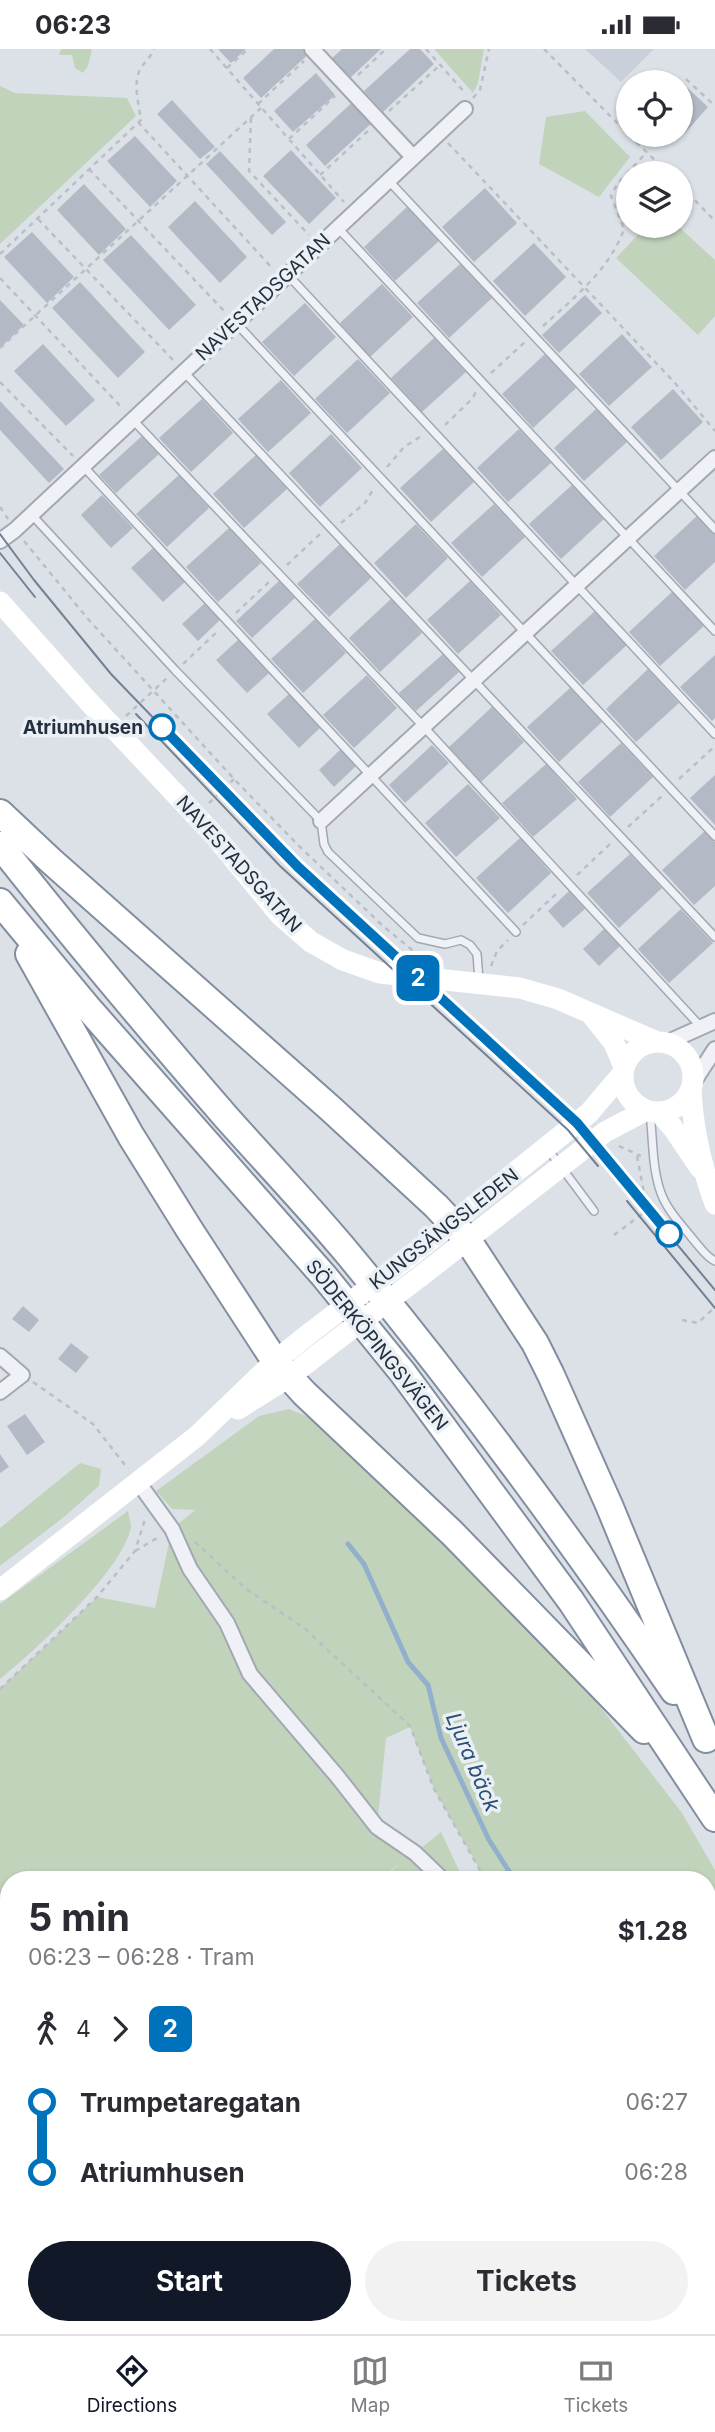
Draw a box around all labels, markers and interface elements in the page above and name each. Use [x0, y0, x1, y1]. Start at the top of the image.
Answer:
text: 06:23 [35, 9, 111, 40]
map controls [616, 70, 693, 238]
button: locate [616, 70, 693, 147]
button: layers [616, 161, 693, 238]
street label: NAVESTADSGATAN [191, 229, 335, 365]
marker: Atriumhusen [149, 714, 175, 740]
place label: Atriumhusen [23, 716, 143, 739]
street label: NAVESTADSGATAN [172, 791, 306, 937]
line badge: 2 [395, 955, 441, 1001]
text: 2 [410, 963, 426, 992]
street label: KUNGSÄNGSLEDEN [365, 1164, 523, 1294]
unlabelled marker [656, 1221, 682, 1247]
street label: SÖDERKÖPINGSVÄGEN [301, 1255, 453, 1435]
water label: Ljura bäck [441, 1709, 505, 1816]
text: 5 min [28, 1894, 130, 1940]
text: $1.28 [618, 1915, 688, 1946]
text: 06:23 – 06:28 · Tram [28, 1943, 255, 1971]
icon: walk [28, 2010, 66, 2048]
icon: forward [101, 2010, 139, 2048]
text: 2 [163, 2014, 178, 2043]
text: 4 [76, 2015, 91, 2043]
text: Trumpetaregatan [80, 2087, 301, 2118]
text: 06:27 [626, 2088, 688, 2116]
text: Atriumhusen [80, 2157, 245, 2188]
text: 06:28 [624, 2158, 688, 2186]
button: Start [28, 2241, 351, 2321]
button: Tickets [365, 2241, 688, 2321]
tab: Directions [87, 2352, 177, 2417]
tab: Map [351, 2352, 390, 2417]
tab: Tickets [563, 2352, 628, 2417]

